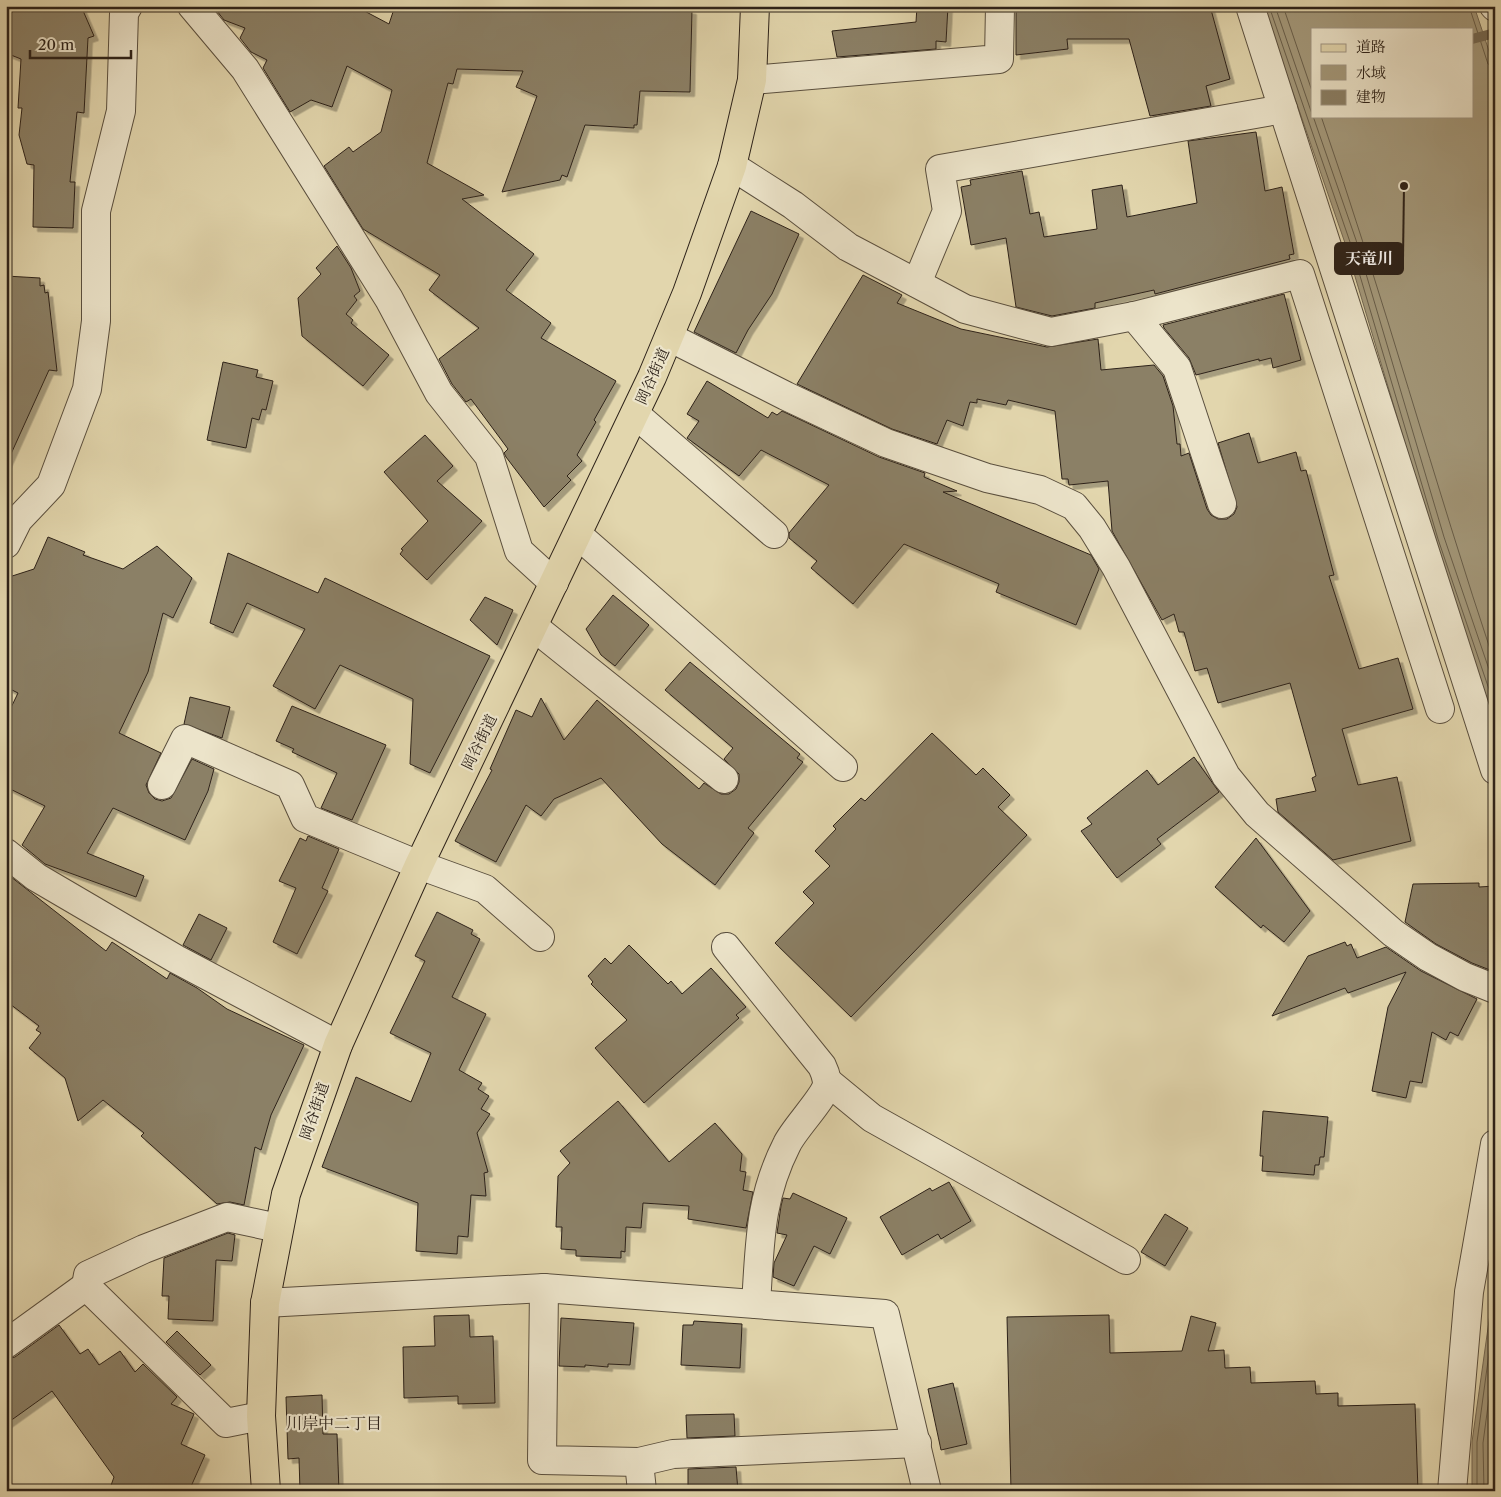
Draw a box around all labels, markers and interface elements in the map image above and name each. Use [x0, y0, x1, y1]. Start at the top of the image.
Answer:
scale bar [30, 28, 131, 60]
legend [1311, 28, 1474, 118]
text: 20 m [38, 35, 74, 54]
text: 道路 [1356, 37, 1386, 56]
text: 水域 [1356, 63, 1386, 82]
text: 建物 [1356, 87, 1386, 106]
callout: 天竜川 [1335, 243, 1403, 274]
text: 天竜川 [1345, 248, 1393, 268]
street label: 岡谷街道 [631, 345, 673, 407]
street label: 岡谷街道 [457, 711, 501, 773]
street label: 岡谷街道 [295, 1080, 333, 1142]
district label: 川岸中二丁目 [286, 1413, 382, 1433]

